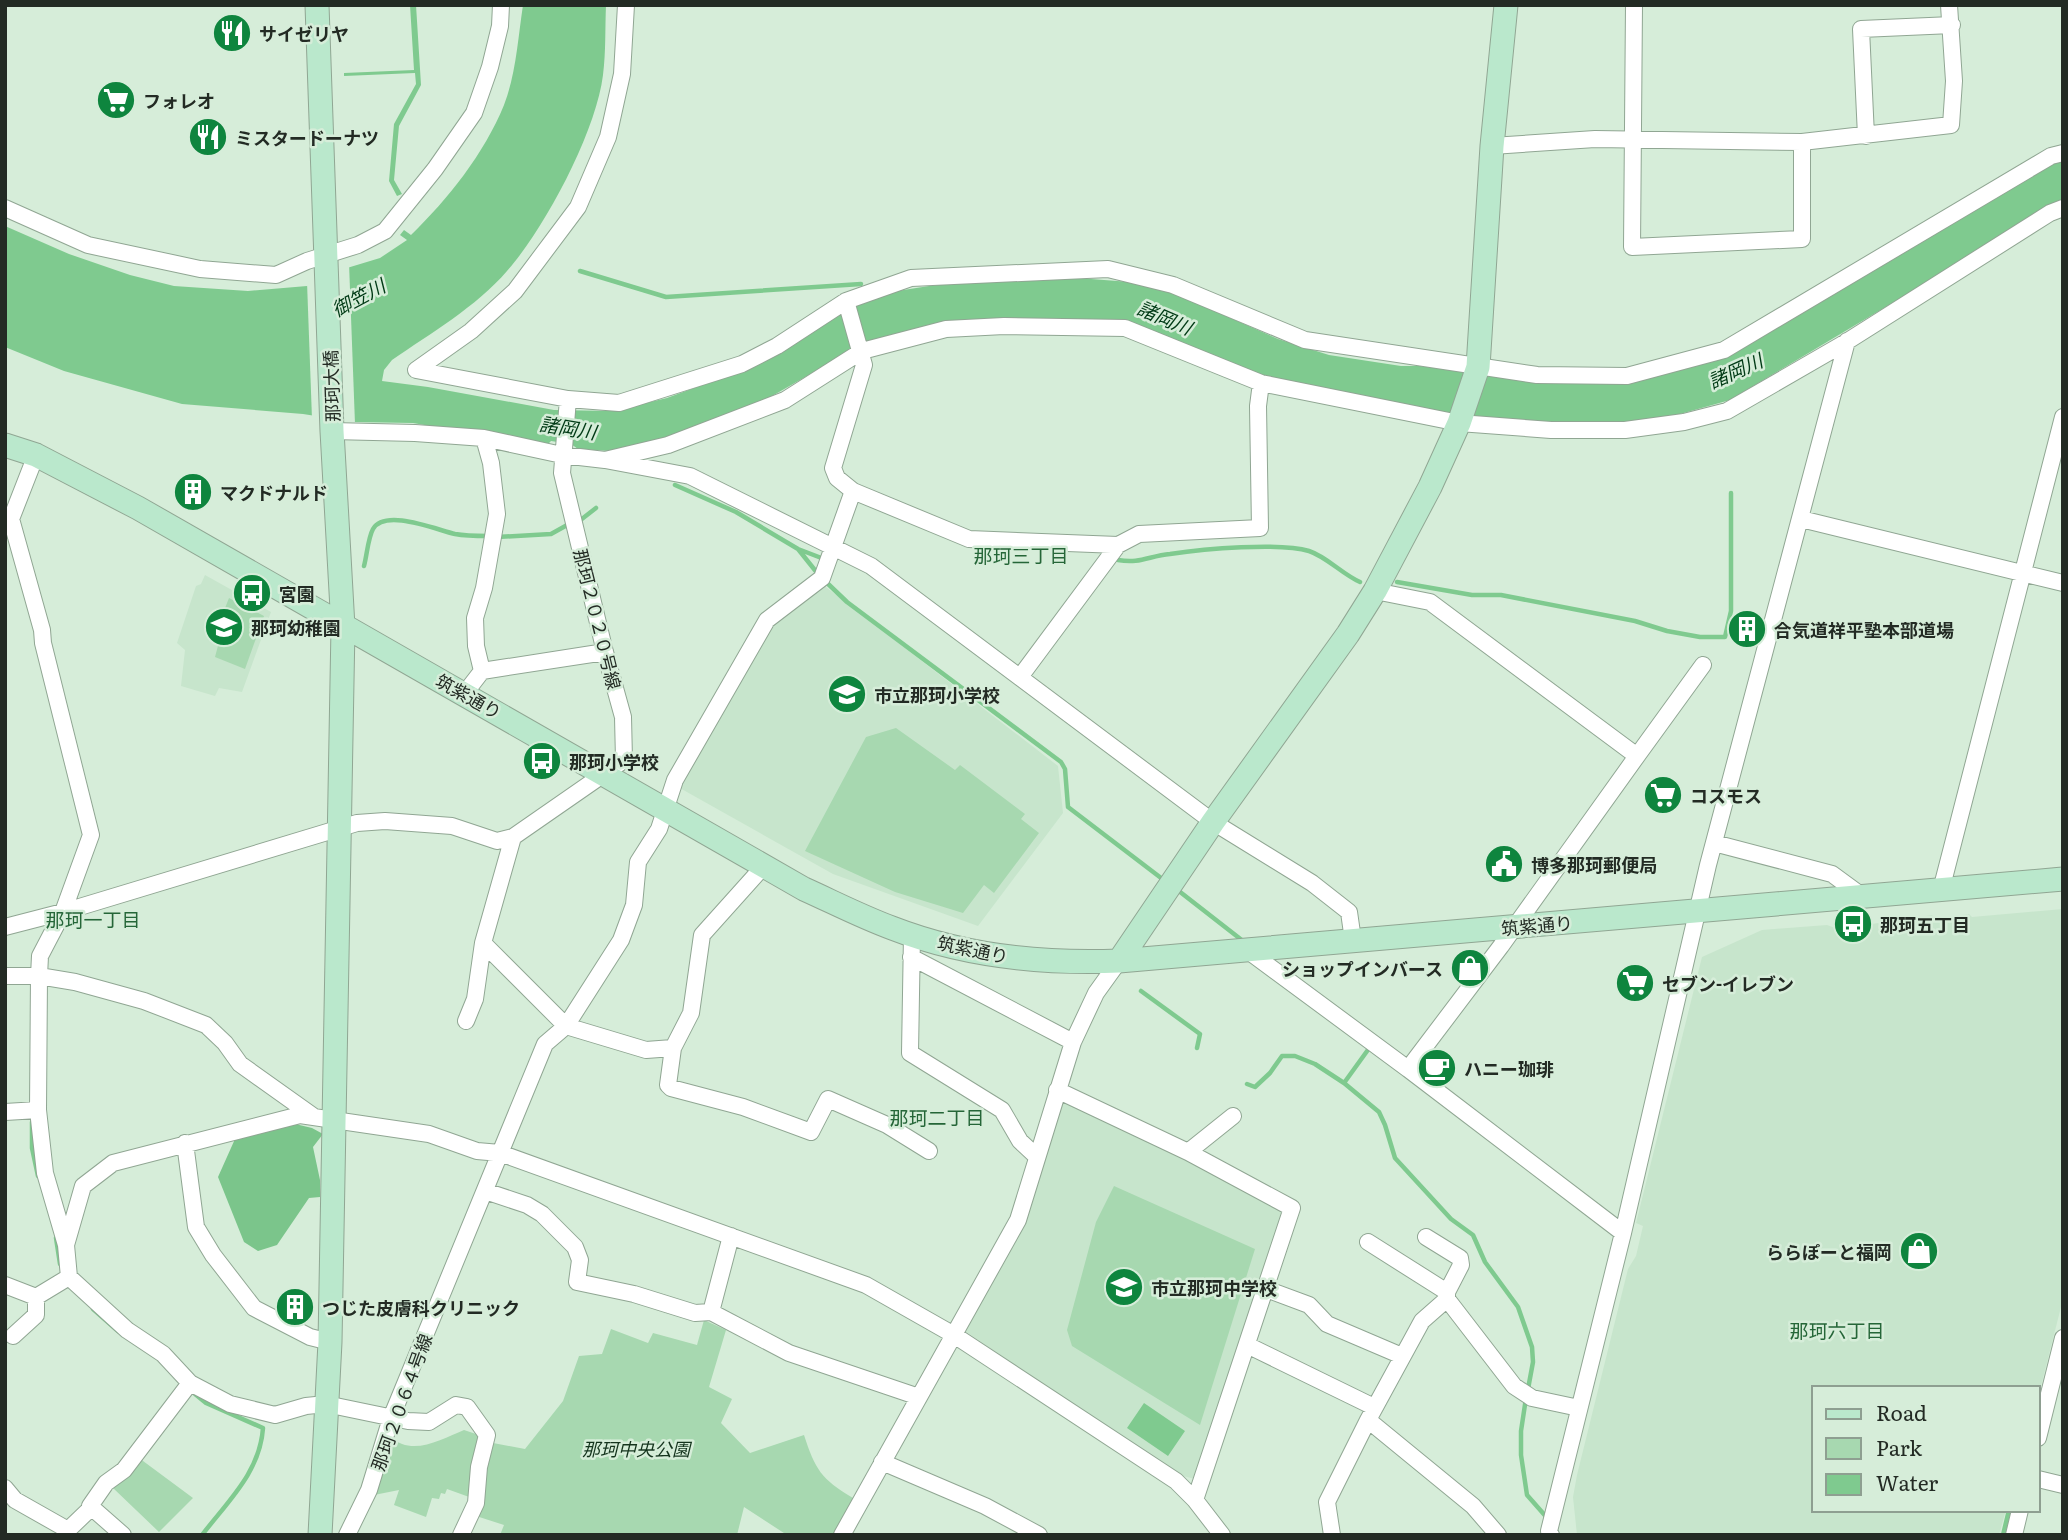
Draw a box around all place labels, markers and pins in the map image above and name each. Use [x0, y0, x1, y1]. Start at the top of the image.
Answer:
restaurant icon: サイゼリヤ [211, 12, 253, 54]
place label: サイゼリヤ [259, 20, 349, 47]
supermarket icon: フォレオ [95, 79, 137, 121]
place label: フォレオ [143, 87, 215, 114]
restaurant icon: ミスタードーナツ [187, 116, 229, 158]
place label: ミスタードーナツ [235, 124, 379, 151]
building icon: マクドナルド [172, 471, 214, 513]
place label: マクドナルド [220, 479, 328, 506]
bus stop icon: 宮園 [231, 572, 273, 614]
place label: 宮園 [279, 580, 315, 607]
school or university icon: 那珂幼稚園 [203, 606, 245, 648]
building icon: 合気道祥平塾本部道場 [1726, 608, 1768, 650]
place label: 那珂幼稚園 [251, 614, 341, 641]
place label: 合気道祥平塾本部道場 [1774, 616, 1954, 643]
school or university icon: 市立那珂小学校 [826, 673, 868, 715]
place label: 市立那珂小学校 [874, 681, 1000, 708]
bus stop icon: 那珂小学校 [521, 740, 563, 782]
place label: 那珂小学校 [569, 748, 659, 775]
supermarket icon: コスモス [1642, 774, 1684, 816]
place label: コスモス [1690, 782, 1762, 809]
public building icon: 博多那珂郵便局 [1483, 843, 1525, 885]
place label: 博多那珂郵便局 [1531, 851, 1657, 878]
bus stop icon: 那珂五丁目 [1832, 903, 1874, 945]
place label: 那珂五丁目 [1880, 911, 1970, 938]
shop icon: ショップインバース [1449, 947, 1491, 989]
place label: ショップインバース [1282, 955, 1443, 982]
supermarket icon: セブン-イレブン [1614, 962, 1656, 1004]
place label: セブン-イレブン [1662, 970, 1794, 997]
cafe icon: ハニー珈琲 [1416, 1047, 1458, 1089]
place label: ハニー珈琲 [1464, 1055, 1554, 1082]
shop icon: ららぽーと福岡 [1898, 1230, 1940, 1272]
place label: ららぽーと福岡 [1766, 1238, 1892, 1265]
school or university icon: 市立那珂中学校 [1103, 1266, 1145, 1308]
place label: 市立那珂中学校 [1151, 1274, 1277, 1301]
building icon: つじた皮膚科クリニック [274, 1286, 316, 1328]
place label: つじた皮膚科クリニック [322, 1294, 520, 1321]

